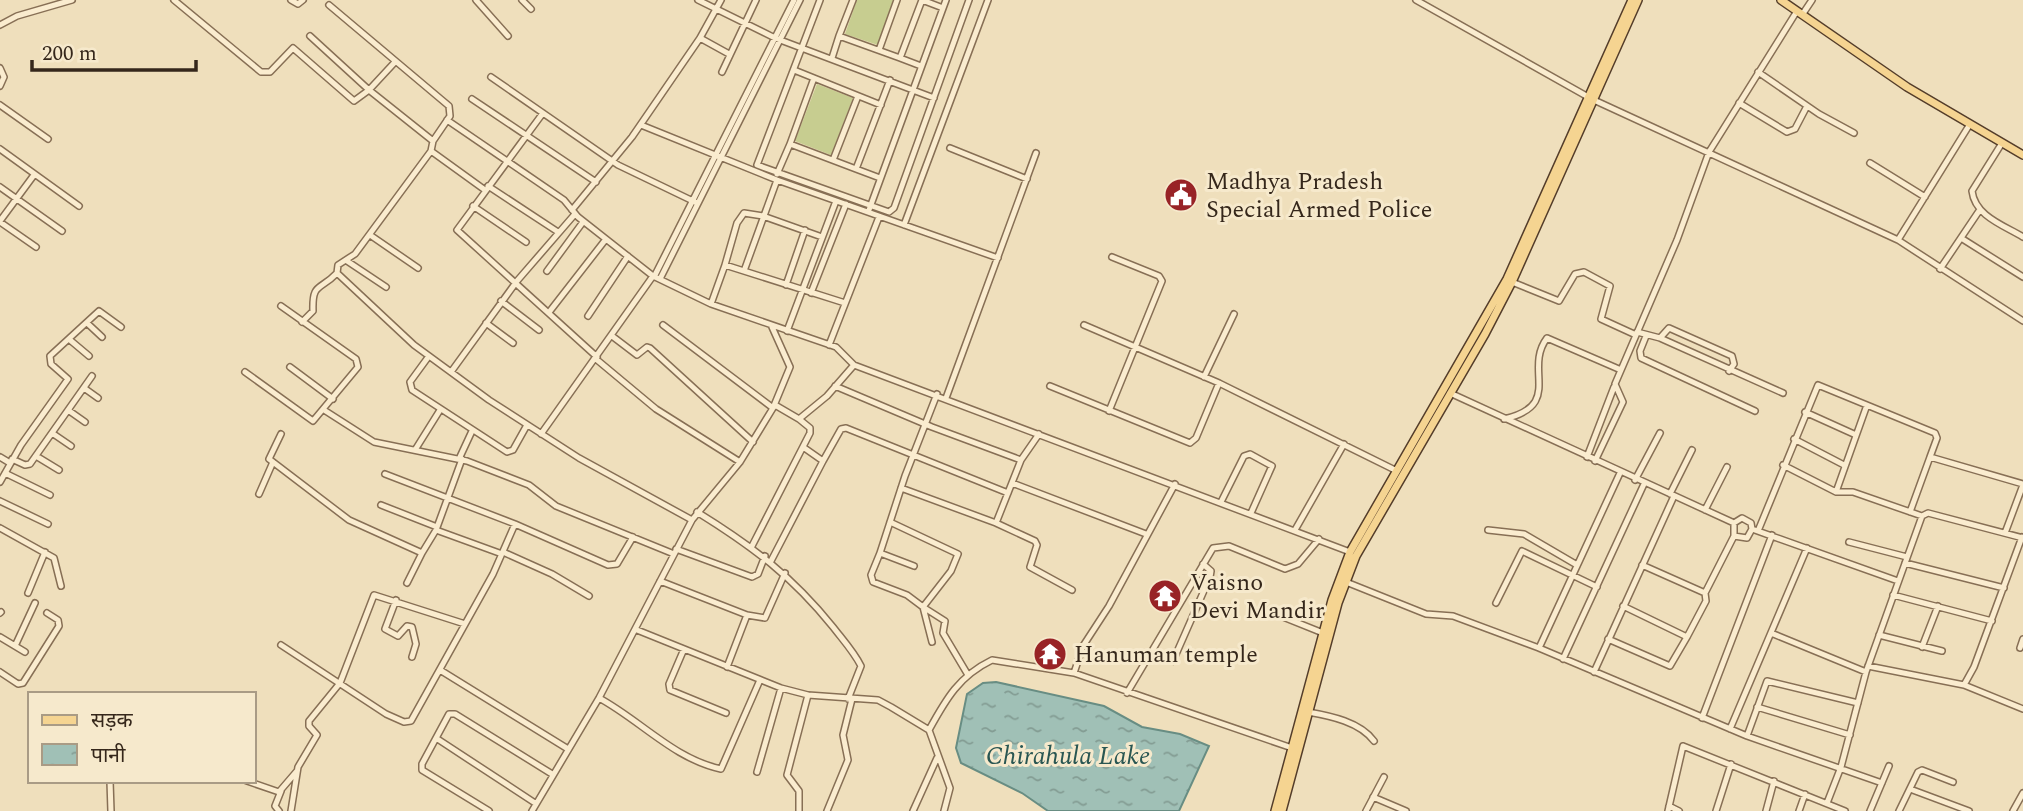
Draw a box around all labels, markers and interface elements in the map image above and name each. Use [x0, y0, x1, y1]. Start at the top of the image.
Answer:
scale bar [32, 28, 196, 72]
text: 200 m [42, 38, 97, 70]
place label: Madhya Pradesh Special Armed Police [1206, 164, 1432, 228]
public building icon: Madhya Pradesh Special Armed Police [1162, 176, 1200, 214]
place label: Vaisno Devi Mandir [1190, 565, 1324, 629]
temple icon: Vaisno Devi Mandir [1146, 577, 1184, 615]
temple icon: Hanuman temple [1031, 635, 1069, 673]
place label: Hanuman temple [1074, 637, 1258, 673]
legend [28, 692, 256, 783]
text: सड़क [91, 705, 133, 737]
water label: Chirahula Lake [986, 736, 1150, 776]
text: पानी [91, 740, 126, 772]

